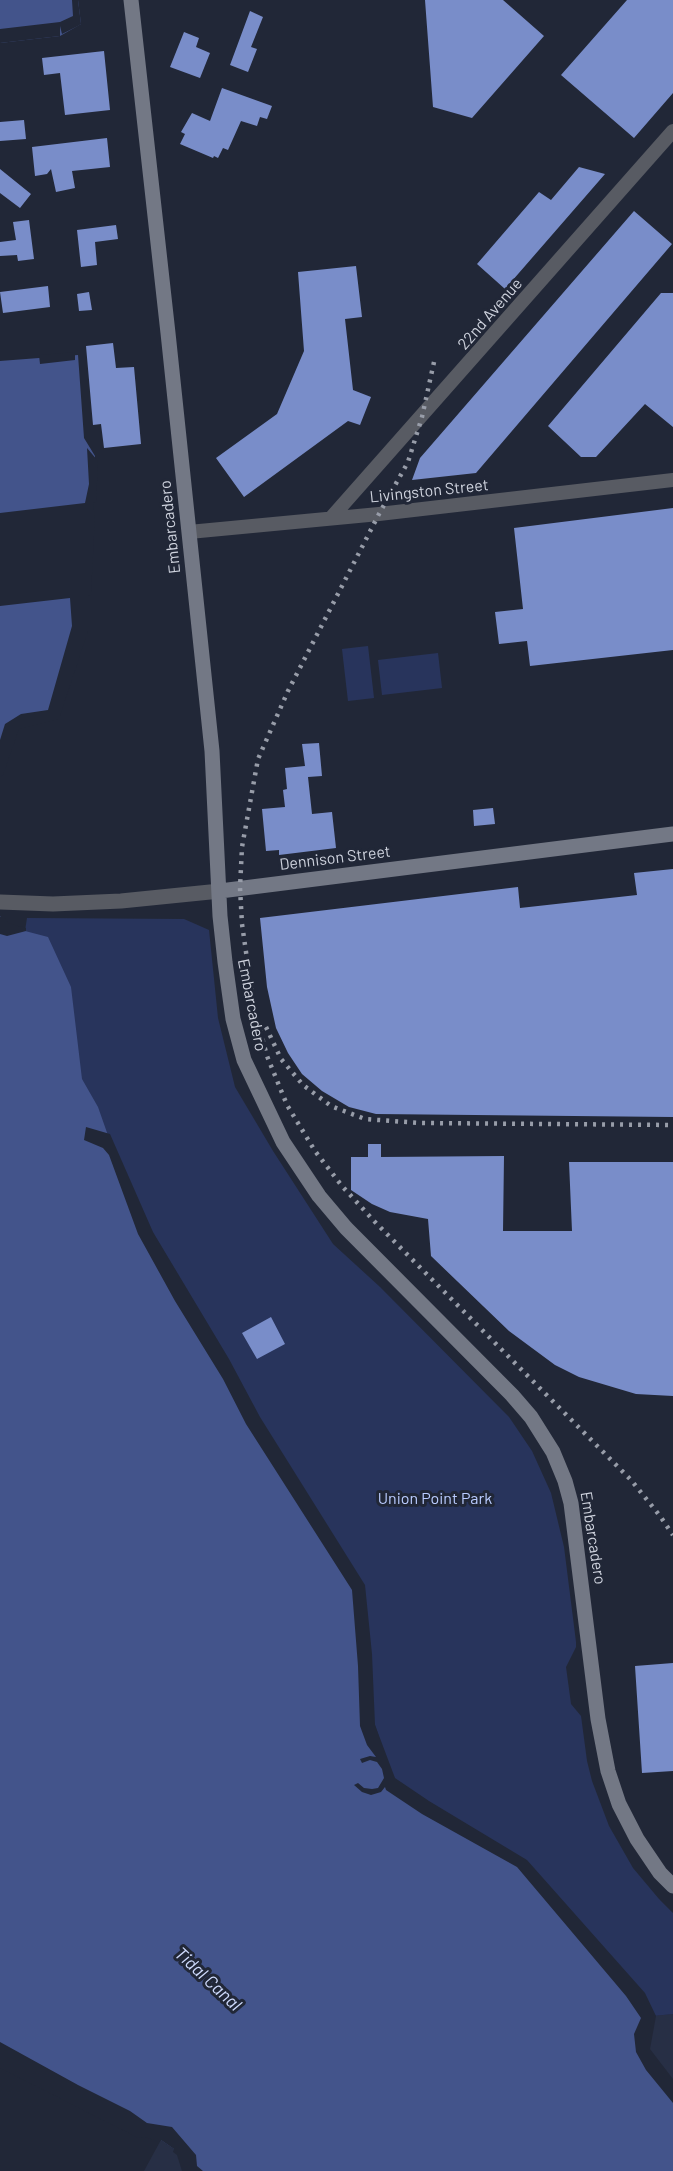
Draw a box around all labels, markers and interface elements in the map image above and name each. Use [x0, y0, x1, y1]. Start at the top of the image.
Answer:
street label: 22nd Avenue [454, 274, 526, 354]
street label: Livingston Street [369, 475, 489, 507]
street label: Embarcadero [156, 479, 184, 575]
street label: Dennison Street [278, 842, 392, 874]
street label: Embarcadero [234, 957, 270, 1053]
park label: Union Point Park [378, 1489, 492, 1509]
street label: Embarcadero [576, 1490, 610, 1586]
water label: Tidal Canal [170, 1943, 246, 2015]

